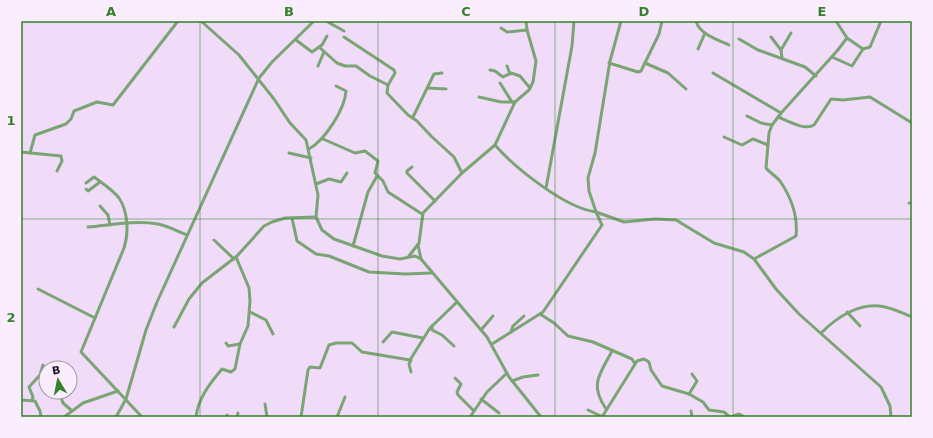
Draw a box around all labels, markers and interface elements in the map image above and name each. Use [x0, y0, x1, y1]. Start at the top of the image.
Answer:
text: A [106, 4, 116, 19]
text: B [284, 4, 294, 19]
text: C [461, 4, 471, 19]
text: D [639, 4, 650, 19]
text: E [818, 4, 826, 19]
text: 1 [6, 113, 16, 128]
text: 2 [6, 310, 16, 325]
north arrow [38, 360, 78, 400]
text: B [51, 364, 62, 378]

